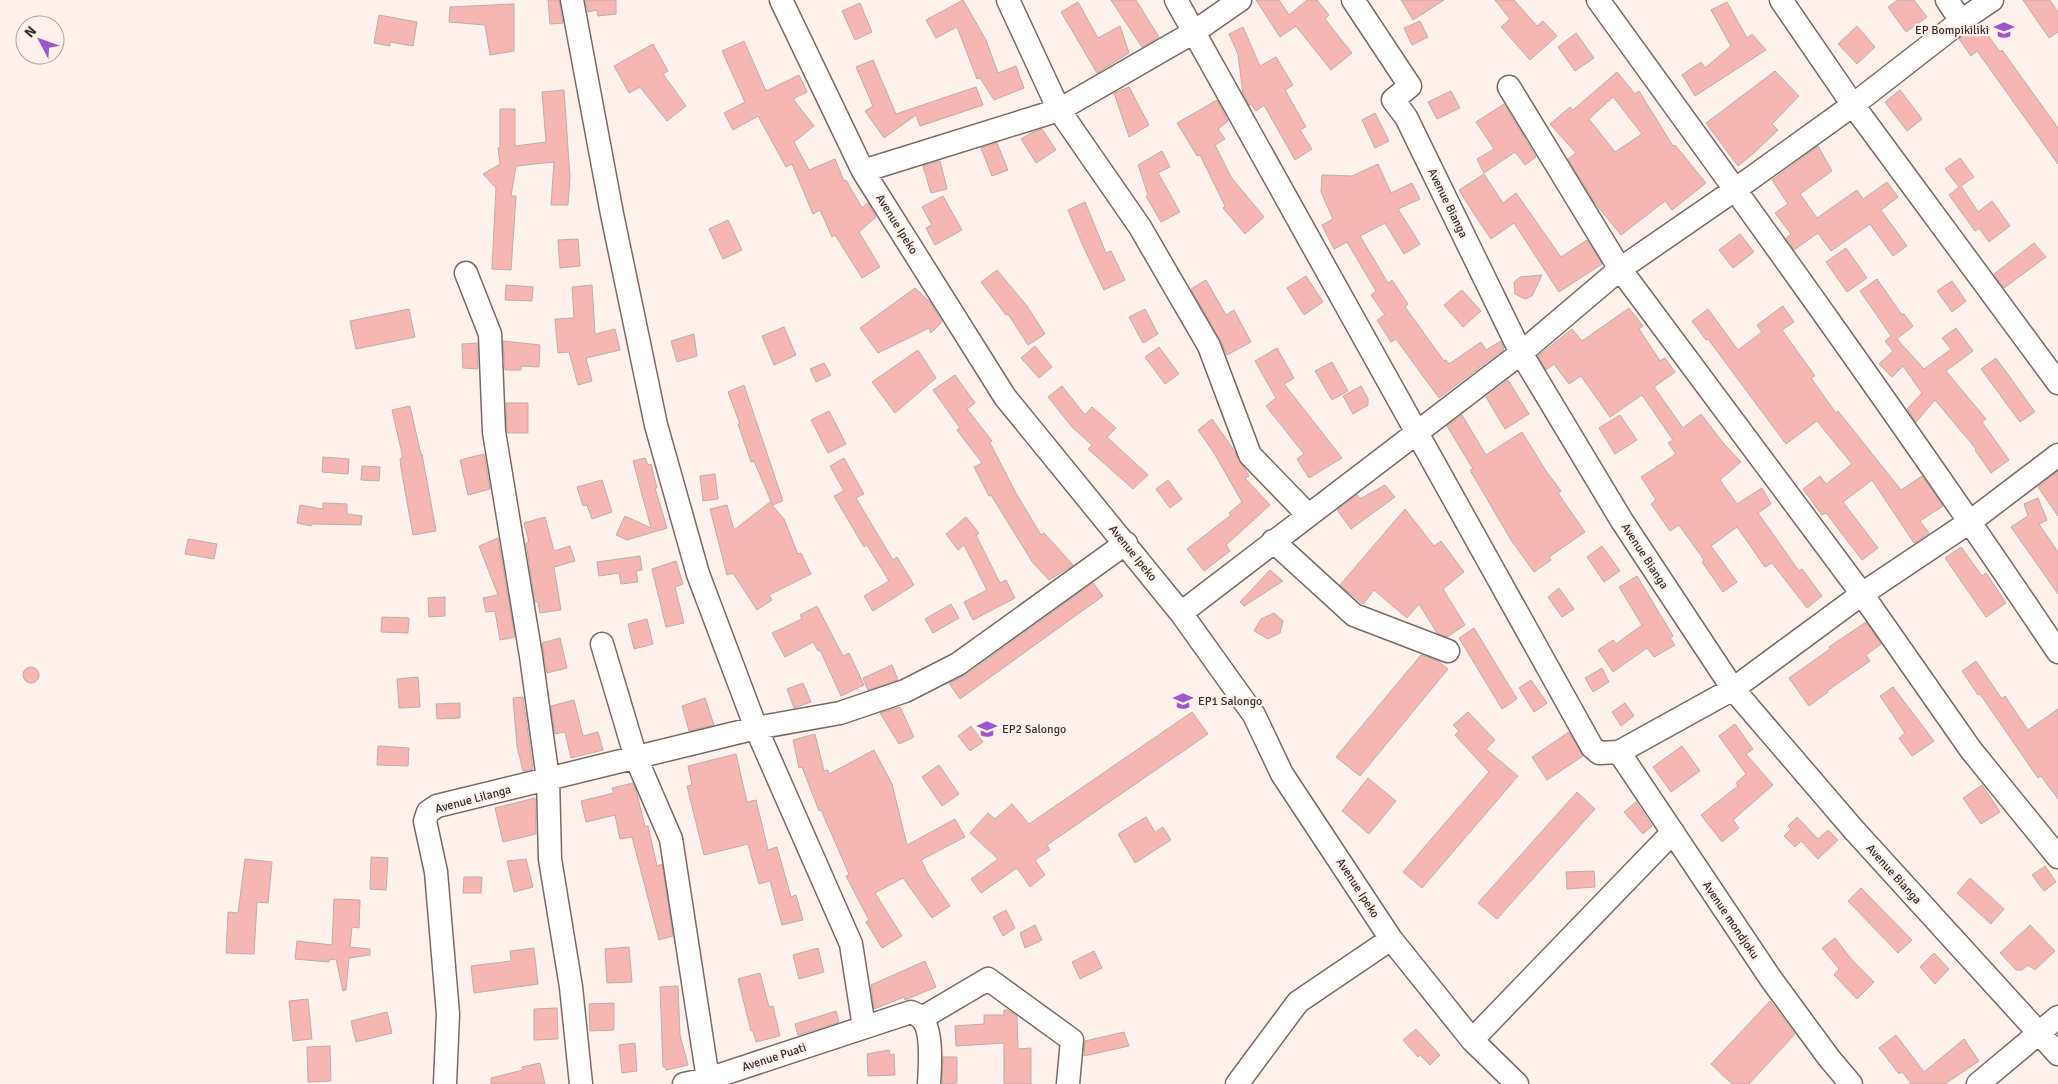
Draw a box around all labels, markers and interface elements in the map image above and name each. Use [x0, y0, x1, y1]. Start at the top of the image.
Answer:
north arrow [15, 15, 65, 65]
school or university icon: EP Bompikiliki [1993, 19, 2015, 41]
text: N [21, 23, 40, 41]
place label: EP Bompikiliki [1915, 23, 1989, 38]
street label: Avenue Bianga [1424, 166, 1471, 241]
street label: Avenue Ipeko [872, 191, 921, 257]
street label: Avenue Bianga [1618, 520, 1671, 592]
street label: Avenue Ipeko [1105, 522, 1160, 584]
school or university icon: EP1 Salongo [1172, 690, 1194, 712]
place label: EP1 Salongo [1198, 694, 1262, 709]
school or university icon: EP2 Salongo [976, 718, 998, 740]
place label: EP2 Salongo [1002, 722, 1066, 737]
street label: Avenue Lilanga [433, 782, 513, 817]
street label: Avenue Bianga [1863, 841, 1925, 907]
street label: Avenue Ipeko [1333, 856, 1382, 921]
street label: Avenue mondjoku [1699, 878, 1762, 962]
street label: Avenue Puati [740, 1040, 808, 1075]

